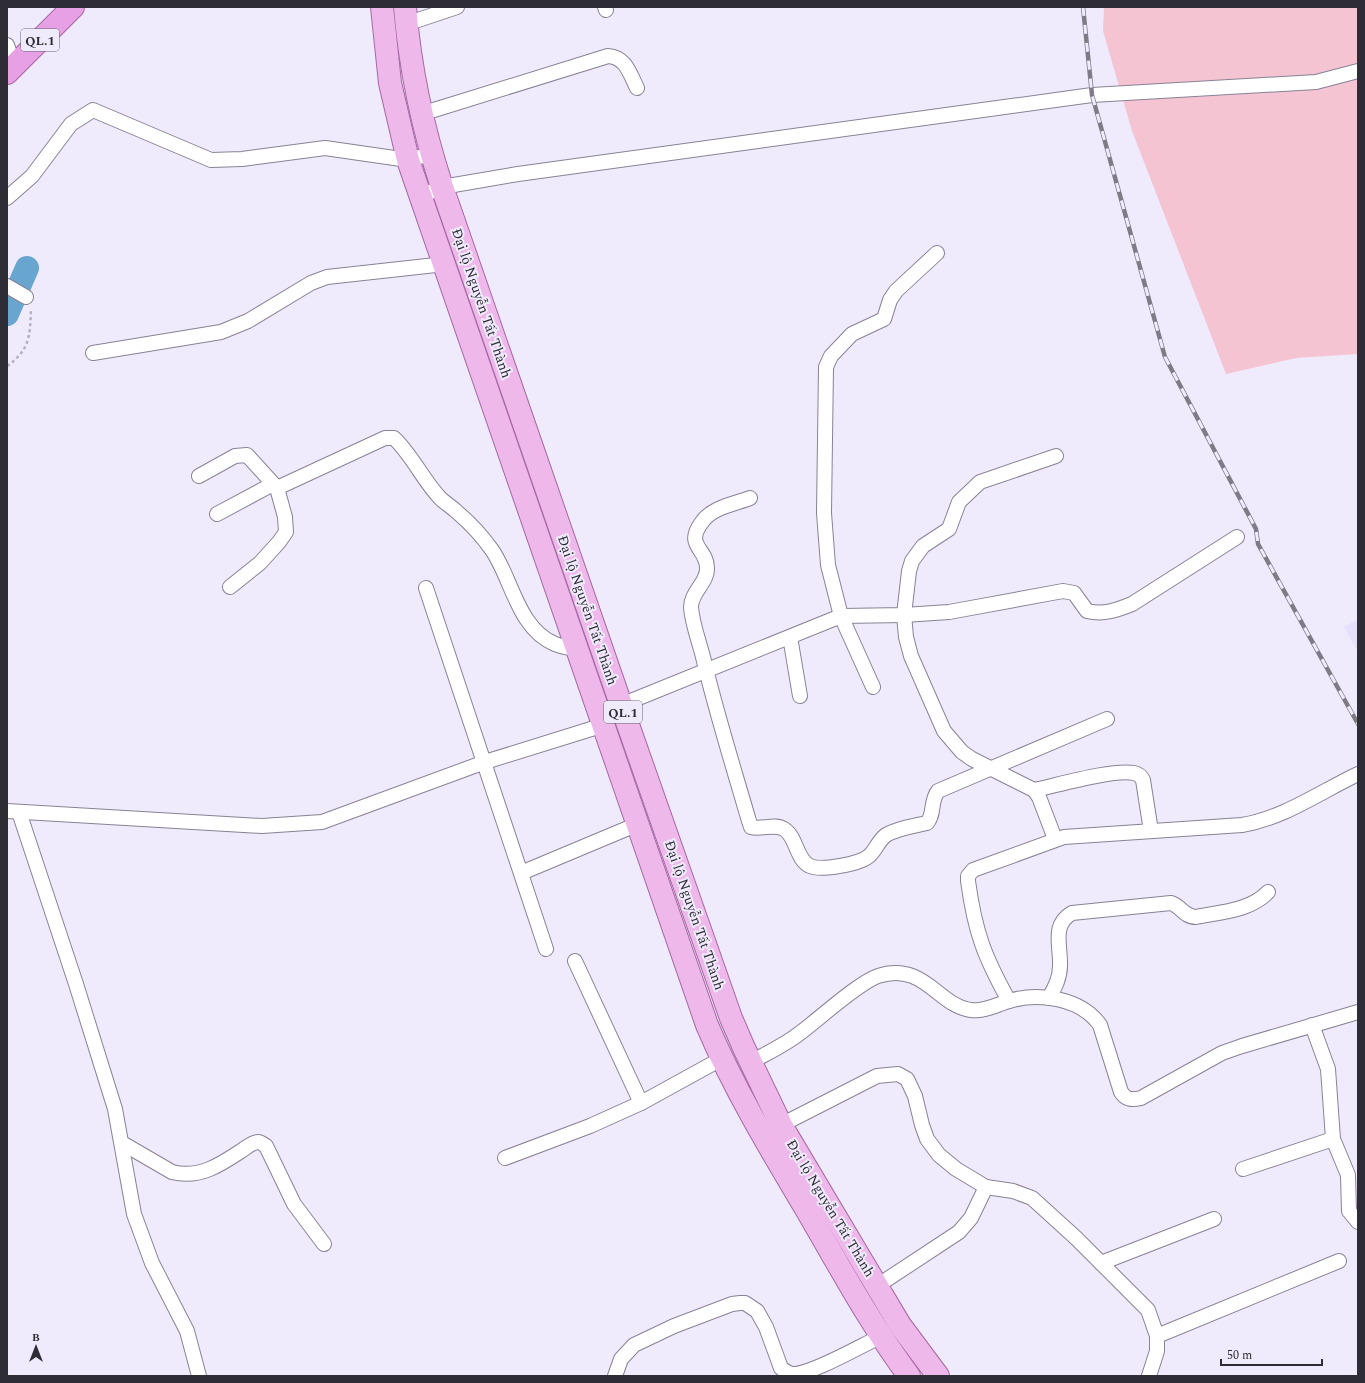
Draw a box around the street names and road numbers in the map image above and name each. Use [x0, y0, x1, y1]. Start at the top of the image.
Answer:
road number: QL.1 [21, 29, 59, 51]
street label: Đại lộ Nguyễn Tất Thành [446, 225, 517, 381]
street label: Đại lộ Nguyễn Tất Thành [552, 532, 623, 688]
road number: QL.1 [604, 701, 642, 723]
street label: Đại lộ Nguyễn Tất Thành [659, 837, 730, 993]
street label: Đại lộ Nguyễn Tất Thành [781, 1135, 880, 1281]

